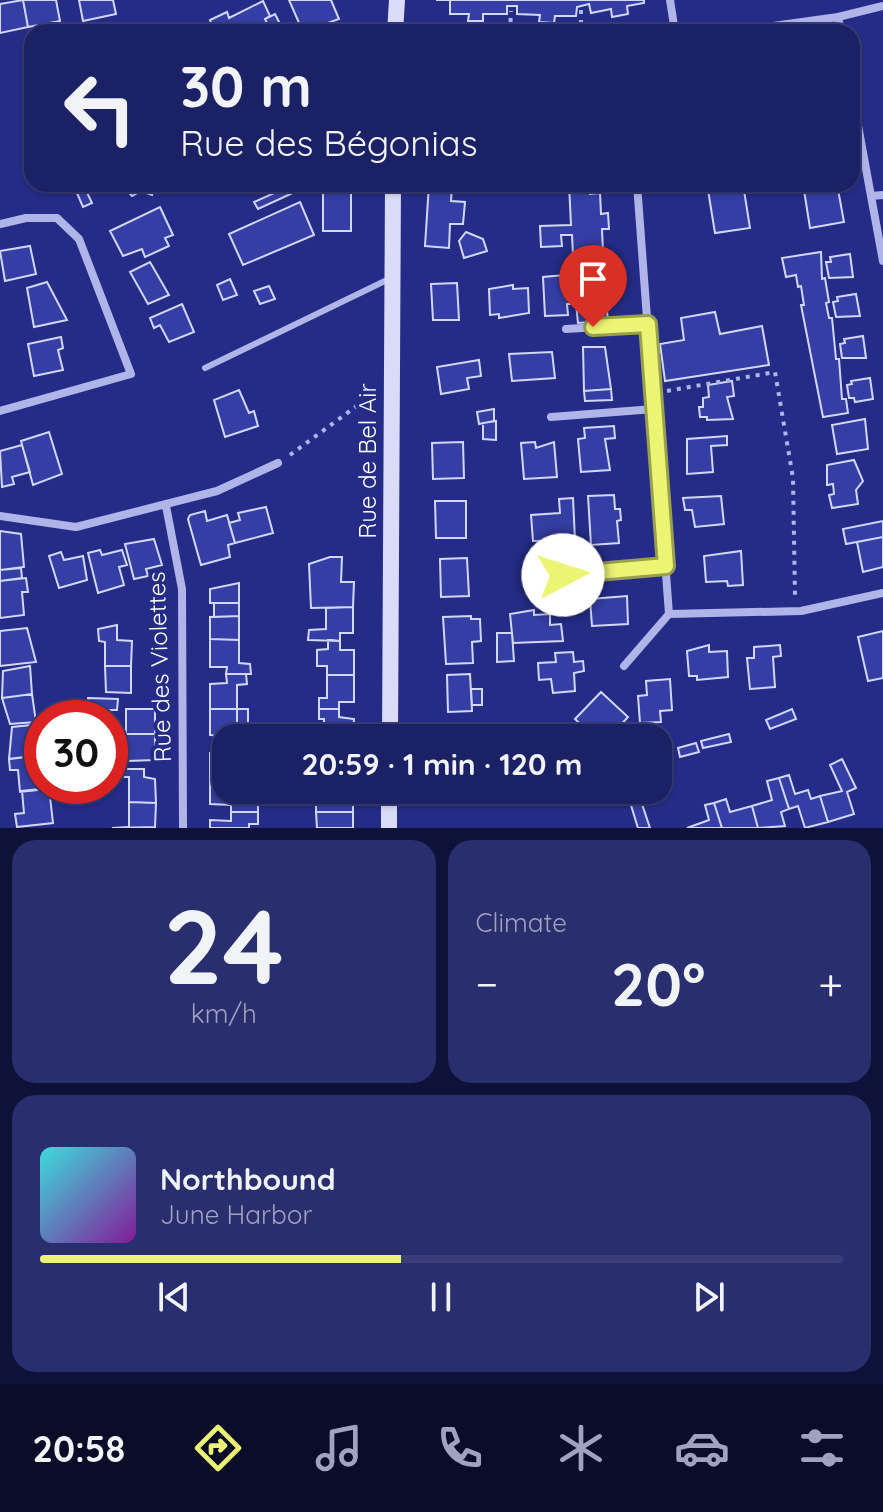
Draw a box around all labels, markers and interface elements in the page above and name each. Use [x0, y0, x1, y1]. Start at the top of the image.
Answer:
text: 30 m [180, 51, 312, 121]
icon: left [48, 56, 152, 160]
text: Rue des Bégonias [180, 120, 478, 165]
pin [559, 245, 627, 327]
icon: arrive [571, 257, 615, 301]
street label: Rue de Bel Air [352, 383, 382, 539]
position arrow [521, 533, 605, 617]
street label: Rue des Violettes [141, 571, 177, 763]
speed limit sign: 30 [24, 700, 128, 804]
text: 20:59 · 1 min · 120 m [302, 745, 582, 783]
text: 24 [164, 880, 284, 1010]
text: Climate [476, 906, 567, 939]
text: 20° [611, 946, 706, 1021]
text: − [476, 956, 498, 1011]
text: + [818, 956, 843, 1011]
text: km/h [191, 997, 257, 1030]
text: Northbound [160, 1160, 336, 1198]
text: June Harbor [160, 1198, 312, 1231]
icon: previous [152, 1275, 196, 1319]
icon: pause [419, 1275, 463, 1319]
icon: next [687, 1275, 731, 1319]
icon: directions [190, 1420, 246, 1476]
icon: music [311, 1420, 367, 1476]
icon: phone [432, 1420, 488, 1476]
icon: climate [553, 1420, 609, 1476]
icon: car [674, 1420, 730, 1476]
icon: filters [794, 1420, 850, 1476]
text: 20:58 [32, 1426, 125, 1471]

